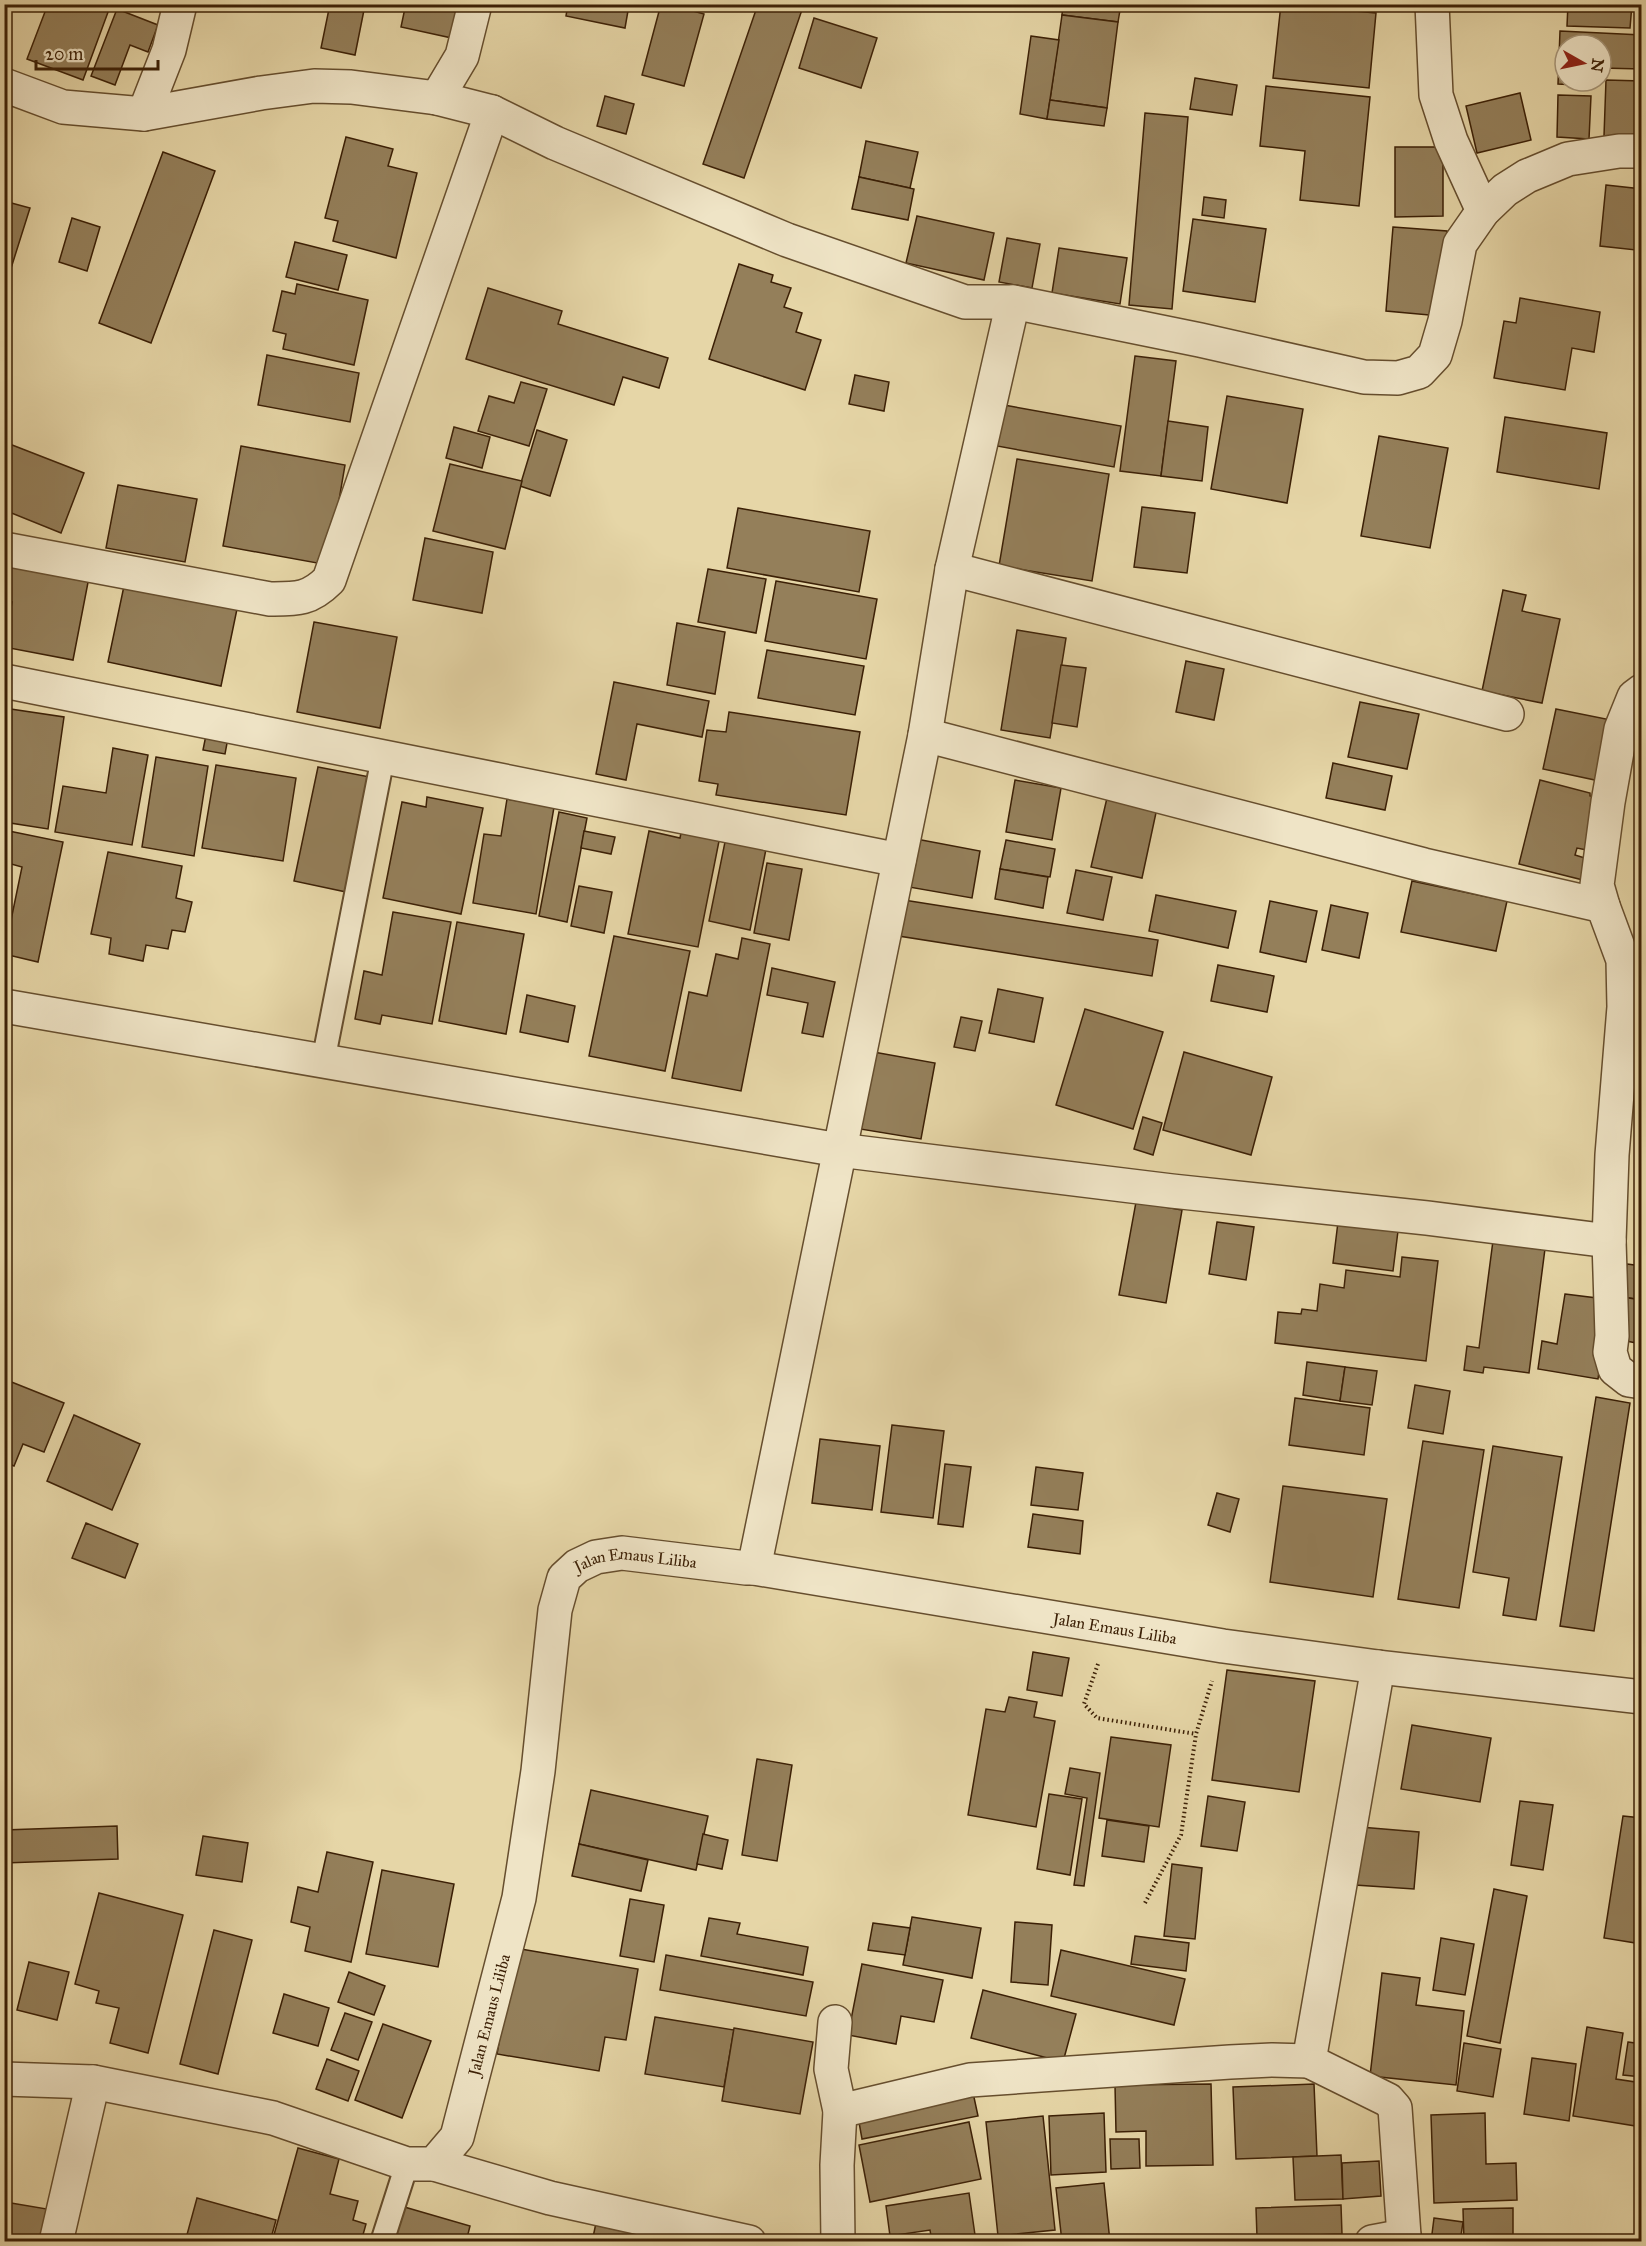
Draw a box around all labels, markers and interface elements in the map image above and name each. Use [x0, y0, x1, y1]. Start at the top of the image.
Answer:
scale bar [36, 33, 158, 71]
north arrow [1553, 33, 1613, 93]
text: 20 m [45, 43, 83, 65]
text: N [1587, 57, 1608, 74]
street label: Jalan Emaus Liliba [569, 1544, 698, 1578]
street label: Jalan Emaus Liliba [1049, 1609, 1178, 1648]
street label: Jalan Emaus Liliba [464, 1952, 514, 2080]

